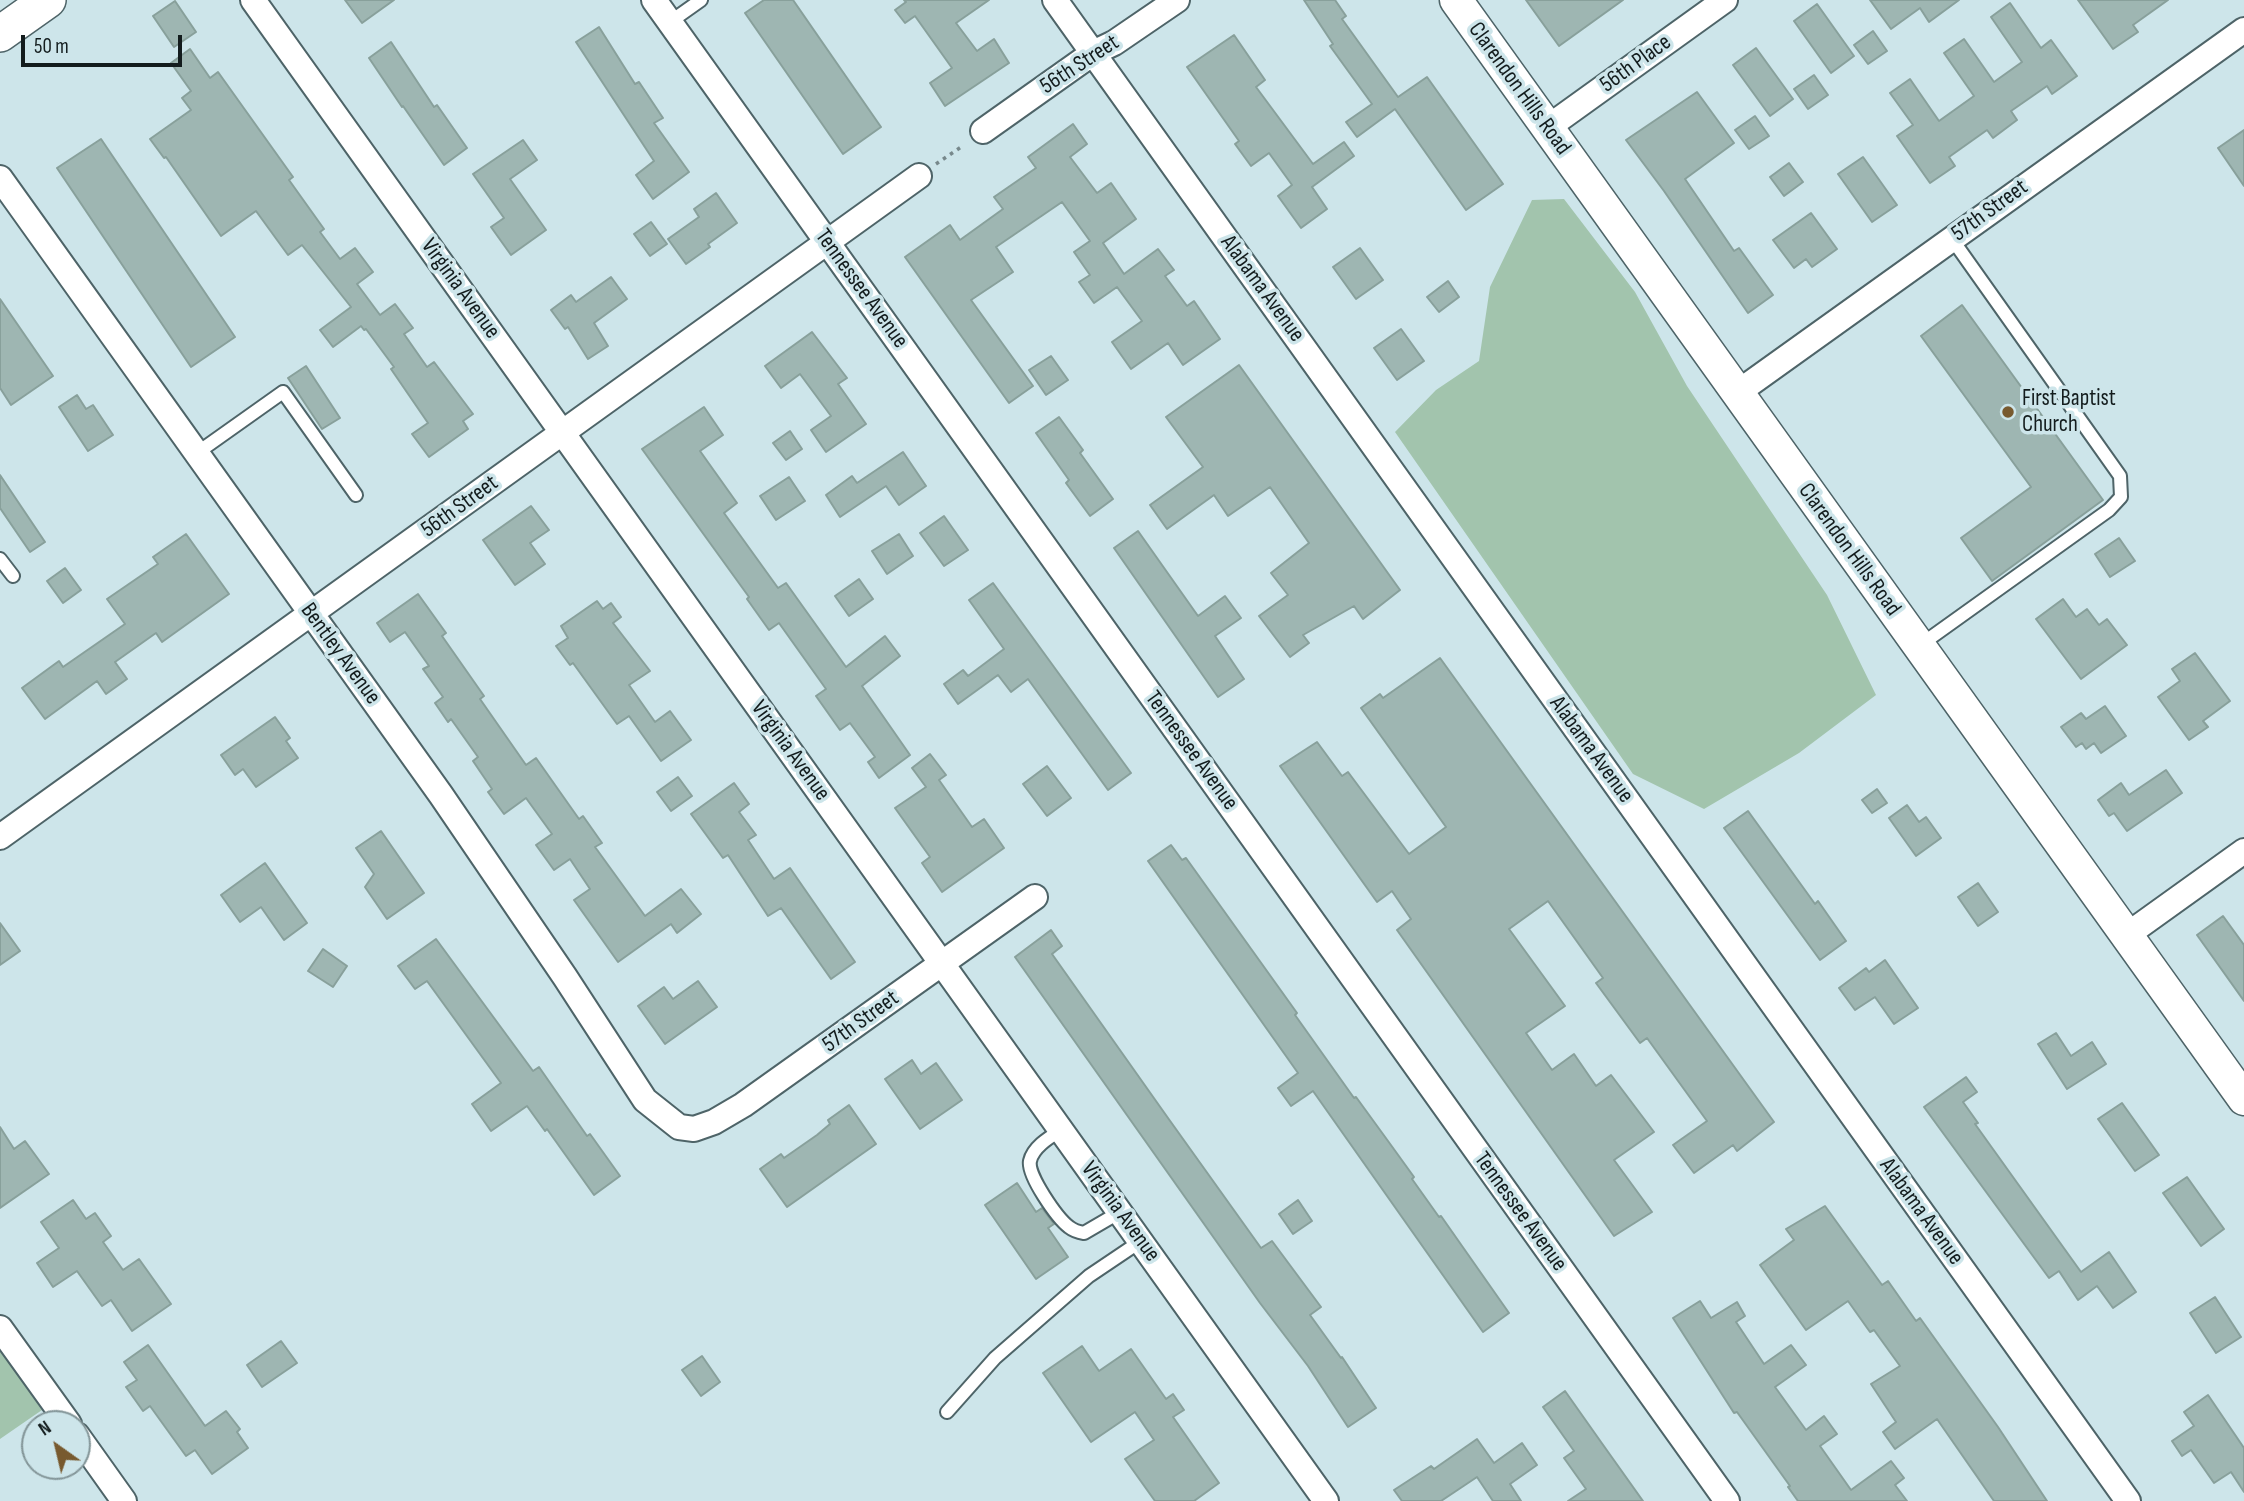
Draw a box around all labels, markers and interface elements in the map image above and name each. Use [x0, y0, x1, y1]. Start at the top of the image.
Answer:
street label: Clarendon Hills Road [1462, 17, 1576, 161]
scale bar [24, 21, 186, 65]
street label: 56th Street [1035, 29, 1125, 101]
street label: 56th Place [1595, 29, 1677, 99]
text: 50 m [34, 34, 69, 59]
street label: 57th Street [1946, 174, 2034, 248]
street label: Tennessee Avenue [809, 224, 913, 354]
street label: Alabama Avenue [1214, 230, 1310, 348]
street label: Virginia Avenue [414, 234, 506, 344]
place label: First Baptist Church [2022, 385, 2116, 439]
marker: First Baptist Church [2000, 404, 2016, 420]
street label: 56th Street [416, 470, 504, 544]
street label: Clarendon Hills Road [1792, 478, 1906, 622]
street label: Bentley Avenue [294, 598, 386, 710]
street label: Tennessee Avenue [1139, 686, 1243, 816]
street label: Alabama Avenue [1543, 691, 1639, 809]
street label: Virginia Avenue [744, 696, 836, 806]
street label: 57th Street [817, 985, 905, 1059]
street label: Tennessee Avenue [1468, 1147, 1572, 1277]
street label: Alabama Avenue [1873, 1153, 1969, 1271]
street label: Virginia Avenue [1074, 1157, 1166, 1267]
north arrow [21, 1410, 91, 1480]
text: N [34, 1416, 56, 1441]

